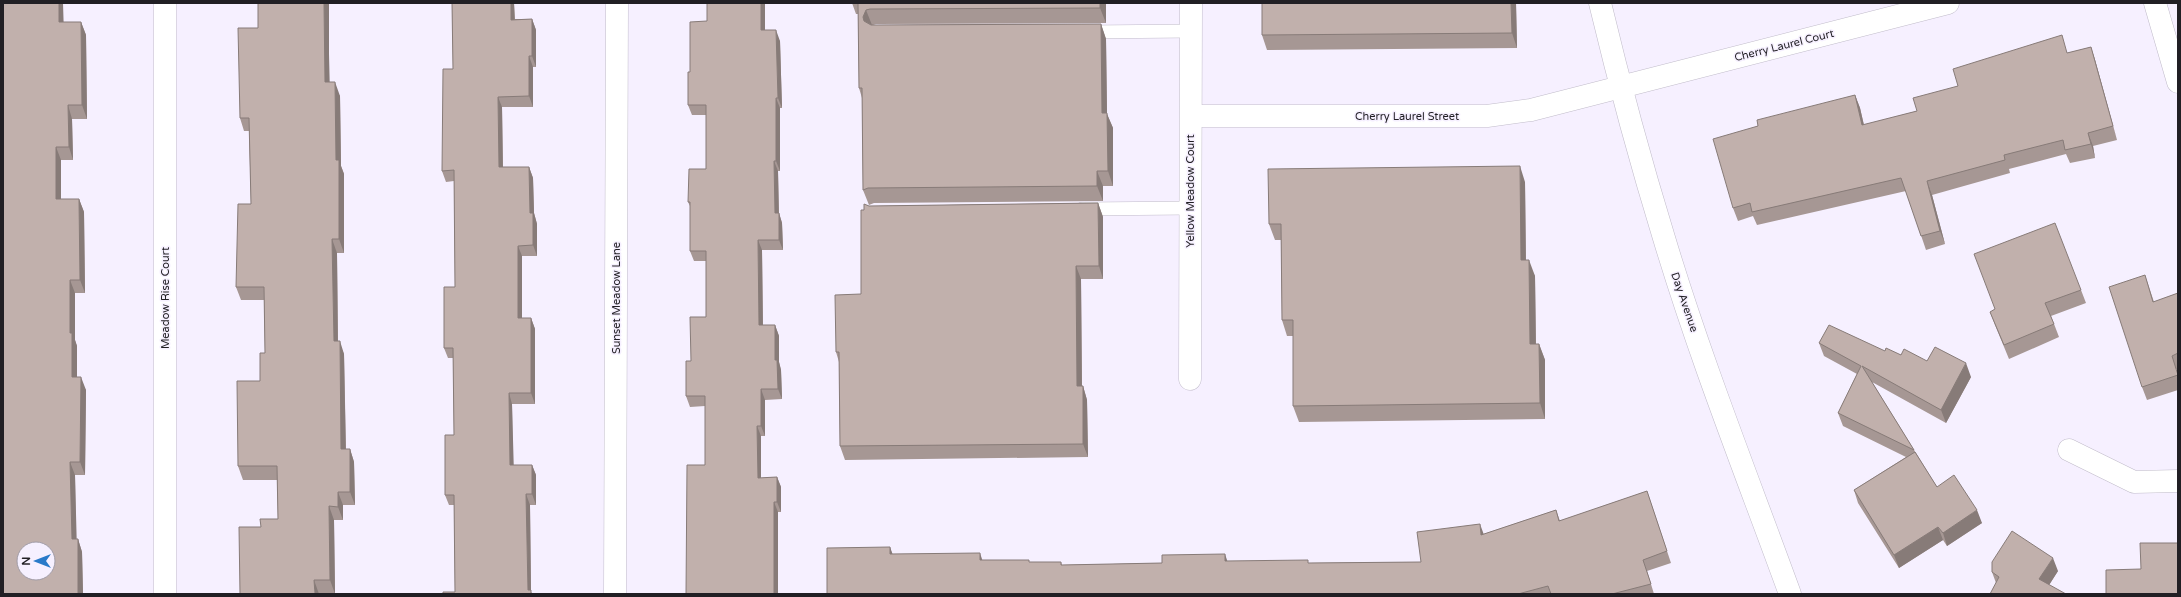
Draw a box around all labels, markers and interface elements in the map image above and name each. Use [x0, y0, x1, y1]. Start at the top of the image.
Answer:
street label: Cherry Laurel Court [1733, 27, 1835, 64]
street label: Cherry Laurel Street [1355, 110, 1459, 123]
street label: Yellow Meadow Court [1184, 134, 1197, 248]
street label: Sunset Meadow Lane [610, 242, 623, 354]
street label: Meadow Rise Court [159, 247, 172, 349]
street label: Day Avenue [1668, 271, 1701, 334]
north arrow [16, 541, 56, 581]
text: N [20, 557, 33, 565]

